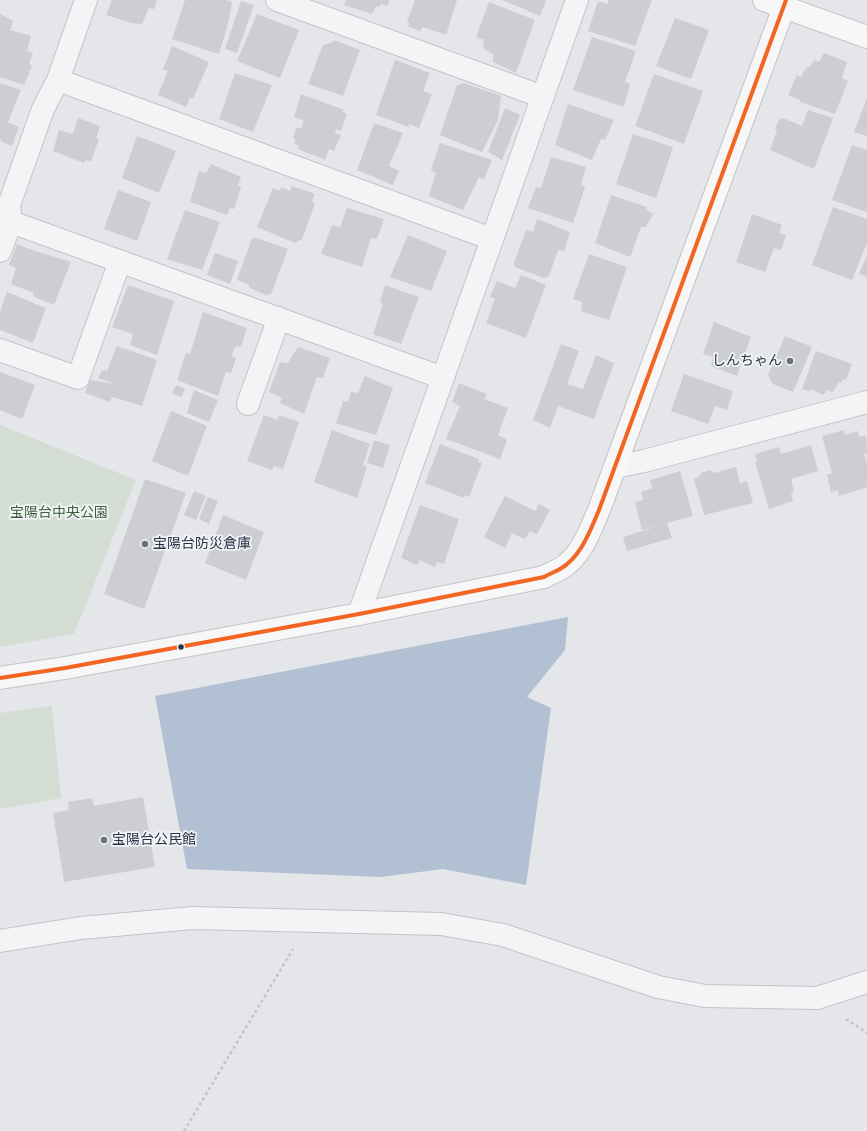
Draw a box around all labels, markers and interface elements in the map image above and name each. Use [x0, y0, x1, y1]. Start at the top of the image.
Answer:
place label: しんちゃん [712, 353, 782, 369]
marker: しんちゃん [785, 356, 795, 366]
park label: 宝陽台中央公園 [10, 505, 108, 521]
place label: 宝陽台防災倉庫 [153, 536, 251, 552]
marker: 宝陽台防災倉庫 [140, 539, 150, 549]
unlabelled marker [176, 642, 186, 652]
place label: 宝陽台公民館 [112, 832, 196, 848]
marker: 宝陽台公民館 [99, 835, 109, 845]

